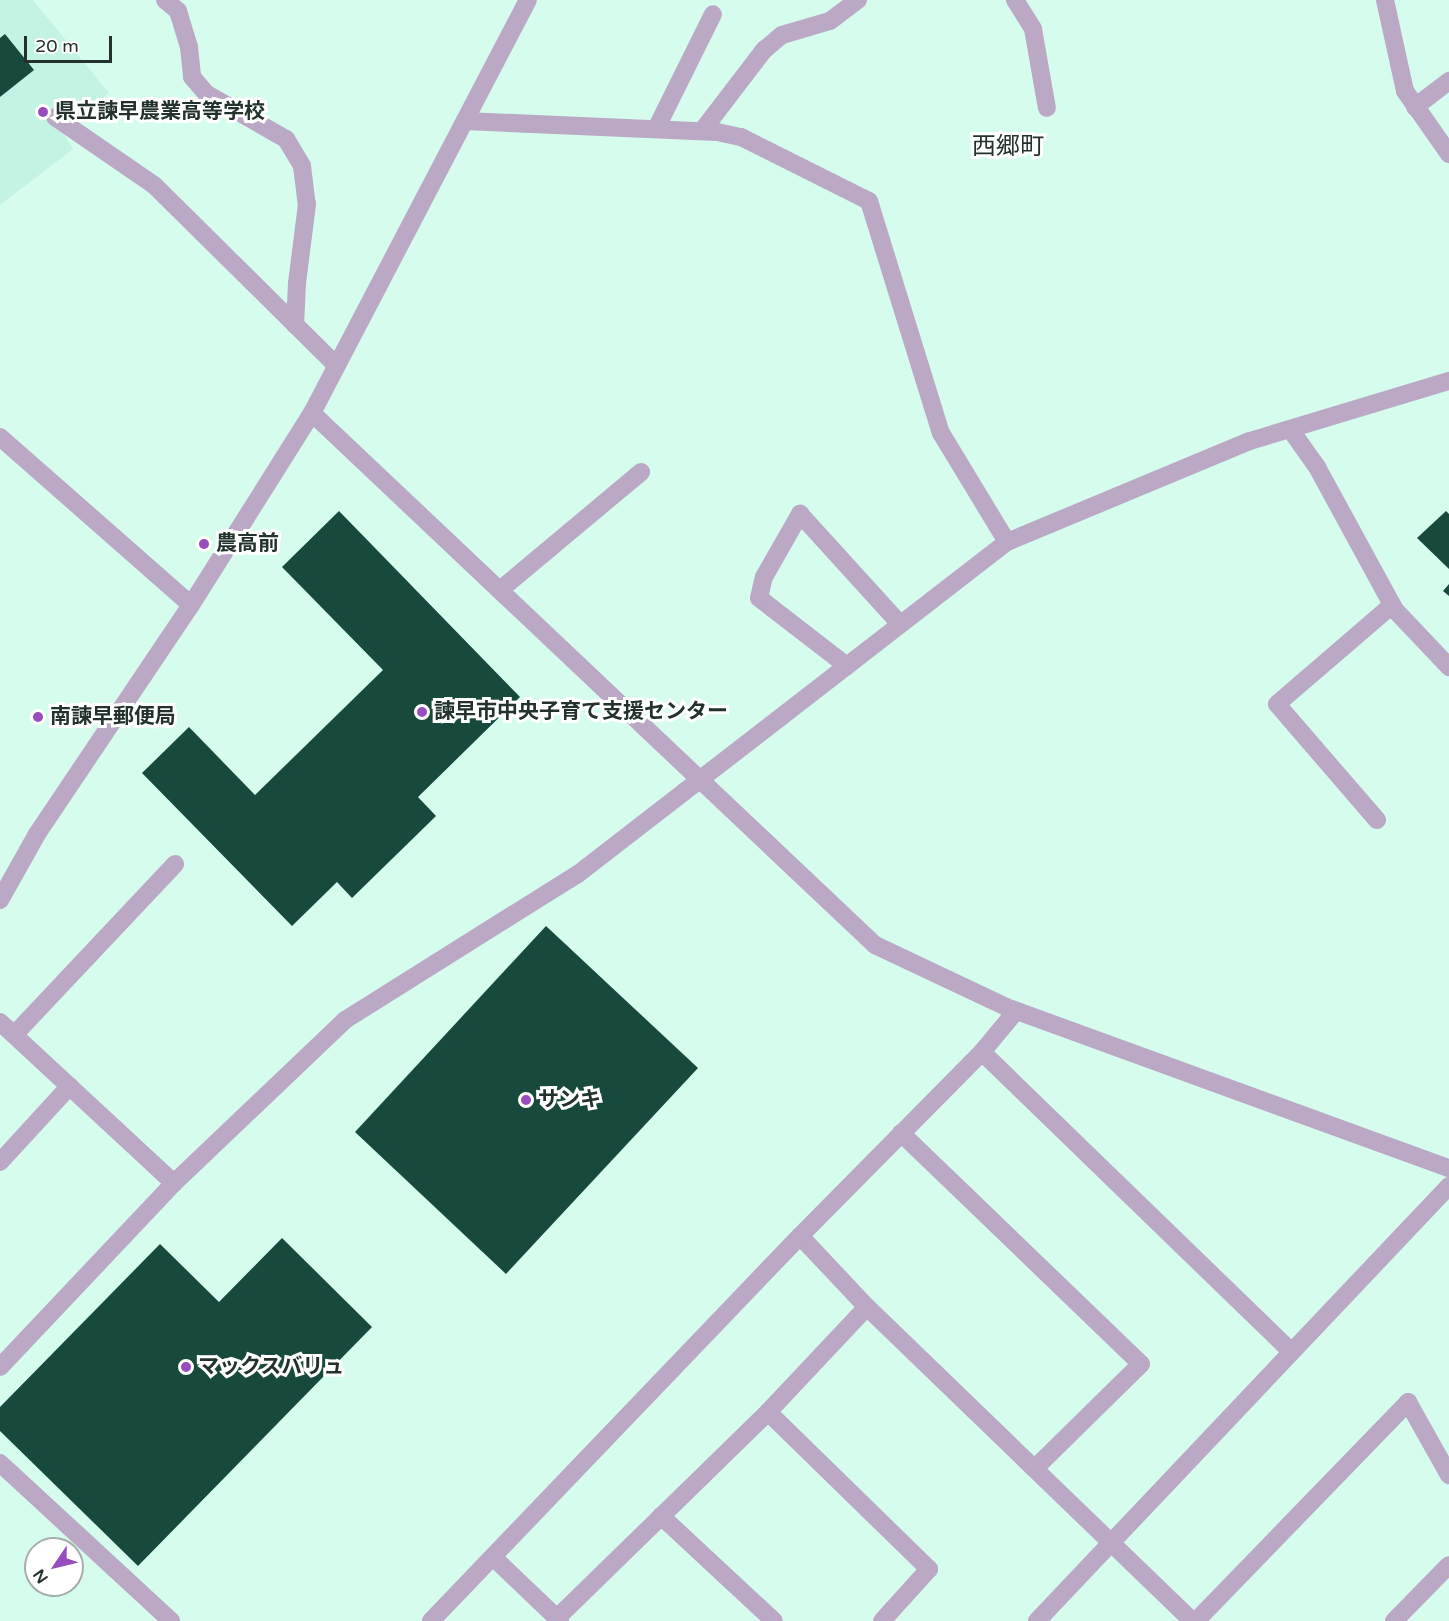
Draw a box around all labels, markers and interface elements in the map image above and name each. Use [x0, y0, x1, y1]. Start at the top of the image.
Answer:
scale bar [27, 24, 116, 62]
text: 20 m [35, 35, 79, 57]
place label: 県立諫早農業高等学校 [55, 99, 265, 125]
marker: 県立諫早農業高等学校 [36, 105, 50, 119]
district label: 西郷町 [972, 133, 1044, 161]
place label: 農高前 [216, 531, 279, 557]
marker: 農高前 [197, 537, 211, 551]
place label: 諫早市中央子育て支援センター [434, 699, 728, 725]
place label: 南諫早郵便局 [50, 704, 176, 730]
marker: 諫早市中央子育て支援センター [415, 705, 429, 719]
marker: 南諫早郵便局 [31, 710, 45, 724]
place label: サンキ [538, 1087, 601, 1113]
marker: サンキ [519, 1093, 533, 1107]
place label: マックスバリュ [198, 1354, 345, 1380]
marker: マックスバリュ [179, 1360, 193, 1374]
north arrow [24, 1537, 84, 1597]
text: N [29, 1565, 53, 1587]

